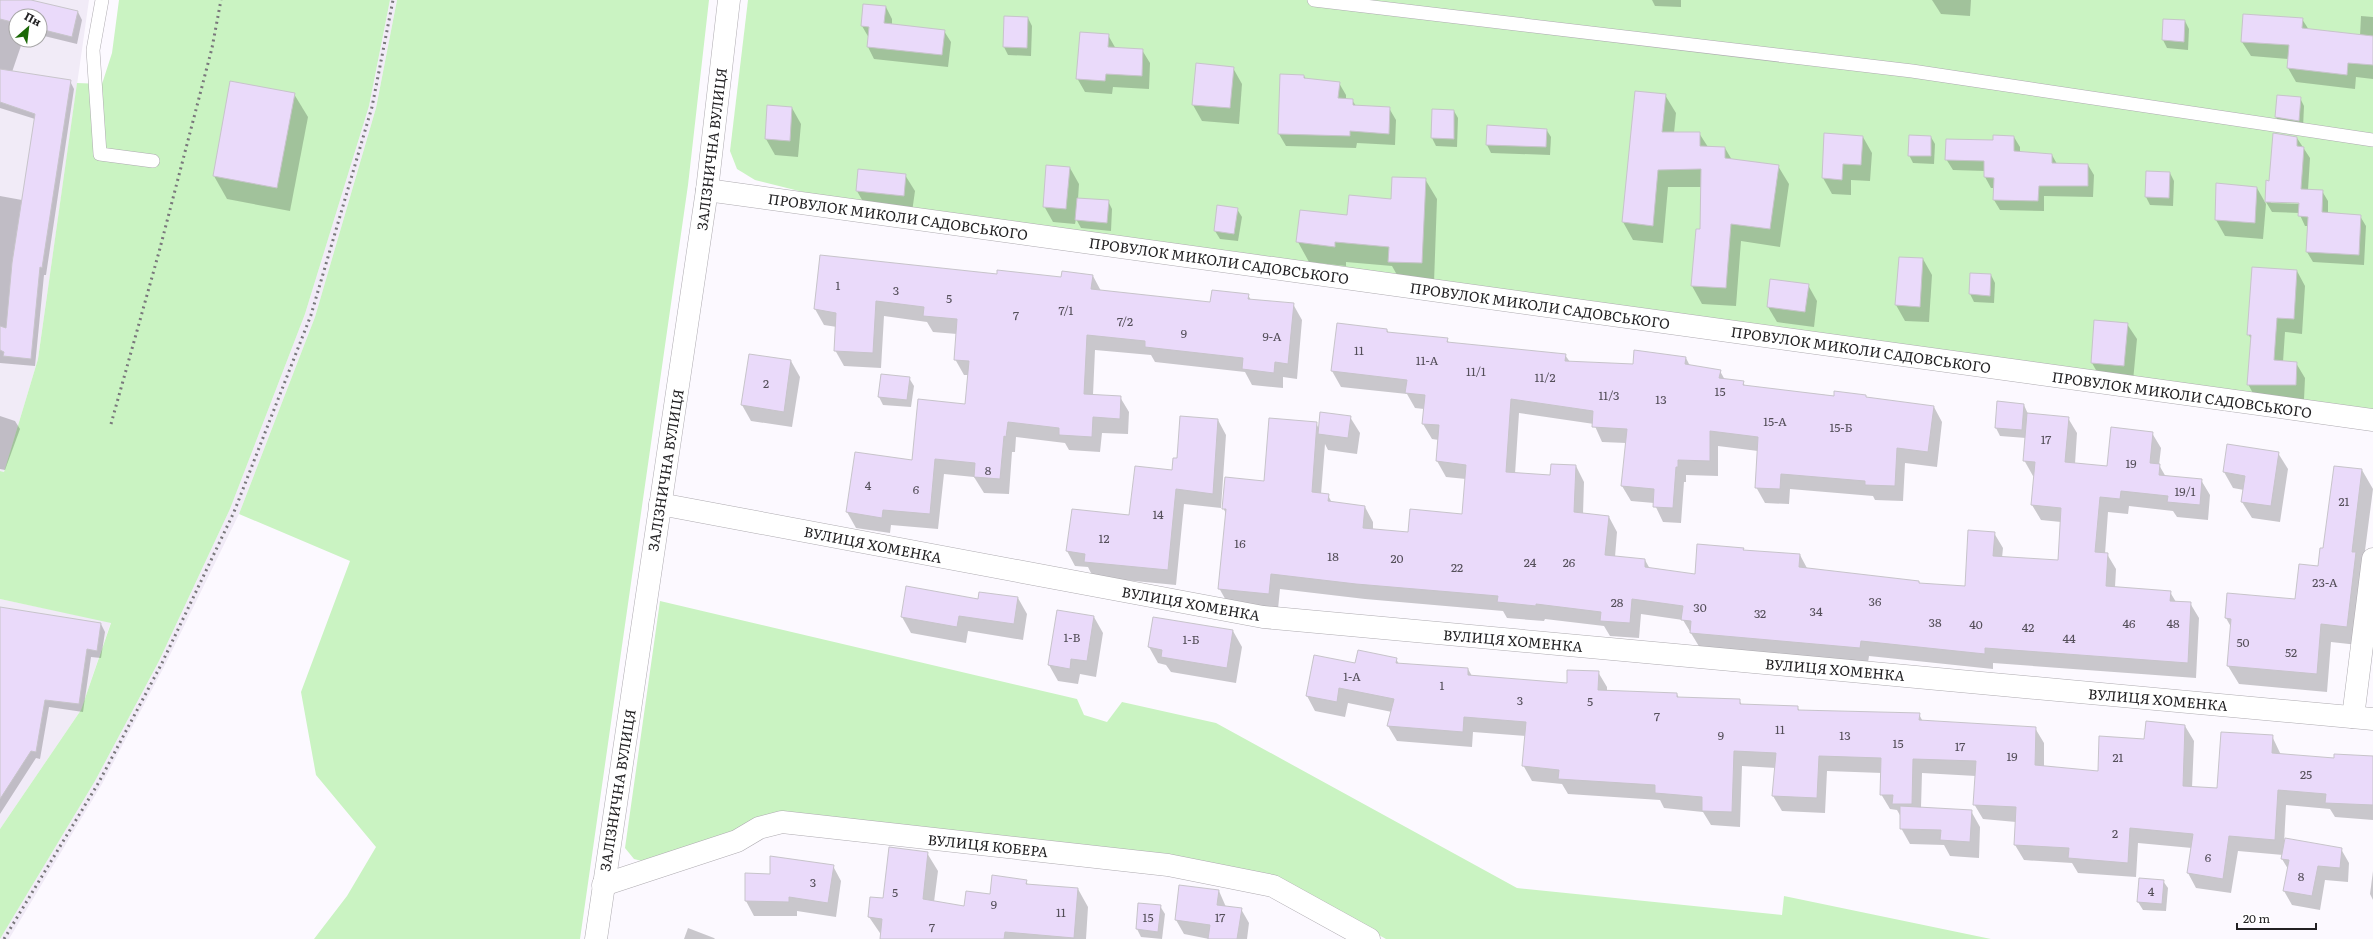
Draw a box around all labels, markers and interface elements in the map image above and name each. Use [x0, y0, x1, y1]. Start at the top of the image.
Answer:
text: Пн [22, 7, 45, 29]
north arrow [8, 8, 48, 48]
street label: ЗАЛІЗНИЧНА ВУЛИЦЯ [691, 66, 731, 232]
street label: ПРОВУЛОК МИКОЛИ САДОВСЬКОГО [767, 188, 1029, 244]
street label: ПРОВУЛОК МИКОЛИ САДОВСЬКОГО [1088, 232, 1350, 288]
house number: 1 [836, 276, 841, 294]
street label: ПРОВУЛОК МИКОЛИ САДОВСЬКОГО [1409, 277, 1671, 333]
house number: 3 [893, 281, 899, 299]
house number: 5 [946, 289, 952, 307]
house number: 7/1 [1059, 301, 1074, 319]
house number: 7 [1013, 306, 1019, 324]
house number: 7/2 [1117, 312, 1133, 330]
street label: ПРОВУЛОК МИКОЛИ САДОВСЬКОГО [1730, 321, 1992, 377]
house number: 9 [1181, 324, 1187, 342]
house number: 9-А [1263, 327, 1282, 345]
house number: 11 [1354, 341, 1364, 359]
house number: 11-А [1416, 351, 1438, 369]
house number: 11/1 [1466, 362, 1486, 380]
street label: ПРОВУЛОК МИКОЛИ САДОВСЬКОГО [2051, 366, 2313, 422]
house number: 11/2 [1535, 368, 1556, 386]
house number: 2 [763, 374, 769, 392]
house number: 15 [1715, 382, 1725, 400]
house number: 11/3 [1598, 386, 1620, 404]
street label: ЗАЛІЗНИЧНА ВУЛИЦЯ [642, 387, 688, 553]
house number: 13 [1655, 390, 1667, 408]
house number: 15-А [1763, 412, 1787, 430]
house number: 15-Б [1829, 418, 1853, 436]
house number: 17 [2041, 430, 2051, 448]
house number: 19 [2125, 454, 2137, 472]
house number: 8 [985, 461, 992, 479]
house number: 4 [865, 476, 872, 494]
house number: 6 [913, 480, 920, 498]
house number: 19/1 [2174, 482, 2196, 500]
house number: 21 [2339, 492, 2350, 510]
house number: 14 [1152, 505, 1164, 523]
street label: ВУЛИЦЯ ХОМЕНКА [802, 521, 944, 567]
house number: 12 [1099, 529, 1109, 547]
house number: 16 [1234, 534, 1246, 552]
house number: 18 [1327, 547, 1339, 565]
house number: 20 [1390, 549, 1404, 567]
house number: 24 [1524, 553, 1537, 571]
house number: 26 [1563, 553, 1576, 571]
house number: 22 [1451, 558, 1463, 576]
house number: 23-А [2312, 573, 2338, 591]
street label: ВУЛИЦЯ ХОМЕНКА [1120, 581, 1262, 625]
house number: 36 [1869, 592, 1882, 610]
house number: 28 [1611, 593, 1624, 611]
house number: 30 [1693, 598, 1707, 616]
house number: 34 [1809, 602, 1823, 620]
house number: 32 [1754, 604, 1766, 622]
house number: 38 [1928, 613, 1942, 631]
house number: 46 [2122, 614, 2136, 632]
house number: 48 [2166, 614, 2180, 632]
house number: 40 [1969, 615, 1983, 633]
house number: 42 [2022, 618, 2034, 636]
street label: ВУЛИЦЯ ХОМЕНКА [1442, 624, 1584, 656]
house number: 1-В [1063, 628, 1081, 646]
house number: 44 [2062, 629, 2076, 647]
house number: 1-Б [1182, 630, 1200, 648]
house number: 50 [2236, 633, 2250, 651]
house number: 52 [2285, 643, 2297, 661]
street label: ВУЛИЦЯ ХОМЕНКА [1764, 653, 1906, 685]
house number: 1-А [1343, 667, 1361, 685]
house number: 1 [1440, 676, 1445, 694]
street label: ВУЛИЦЯ ХОМЕНКА [2087, 683, 2229, 715]
house number: 3 [1517, 691, 1523, 709]
house number: 5 [1587, 692, 1593, 710]
street label: ЗАЛІЗНИЧНА ВУЛИЦЯ [594, 707, 640, 873]
house number: 7 [1654, 707, 1660, 725]
house number: 11 [1775, 720, 1785, 738]
house number: 9 [1718, 726, 1724, 744]
house number: 13 [1839, 726, 1851, 744]
house number: 15 [1893, 734, 1903, 752]
house number: 17 [1955, 737, 1965, 755]
house number: 19 [2006, 747, 2018, 765]
house number: 21 [2113, 748, 2124, 766]
house number: 25 [2300, 765, 2312, 783]
house number: 2 [2112, 824, 2118, 842]
street label: ВУЛИЦЯ КОБЕРА [927, 829, 1050, 861]
house number: 6 [2205, 848, 2212, 866]
house number: 8 [2298, 867, 2305, 885]
house number: 3 [810, 873, 816, 891]
house number: 4 [2148, 882, 2155, 900]
house number: 5 [892, 883, 898, 901]
house number: 9 [991, 895, 997, 913]
house number: 11 [1056, 903, 1066, 921]
scale bar [2237, 905, 2316, 931]
house number: 15 [1143, 908, 1153, 926]
house number: 17 [1215, 908, 1225, 926]
text: 20 m [2243, 909, 2270, 927]
house number: 7 [929, 918, 935, 936]

